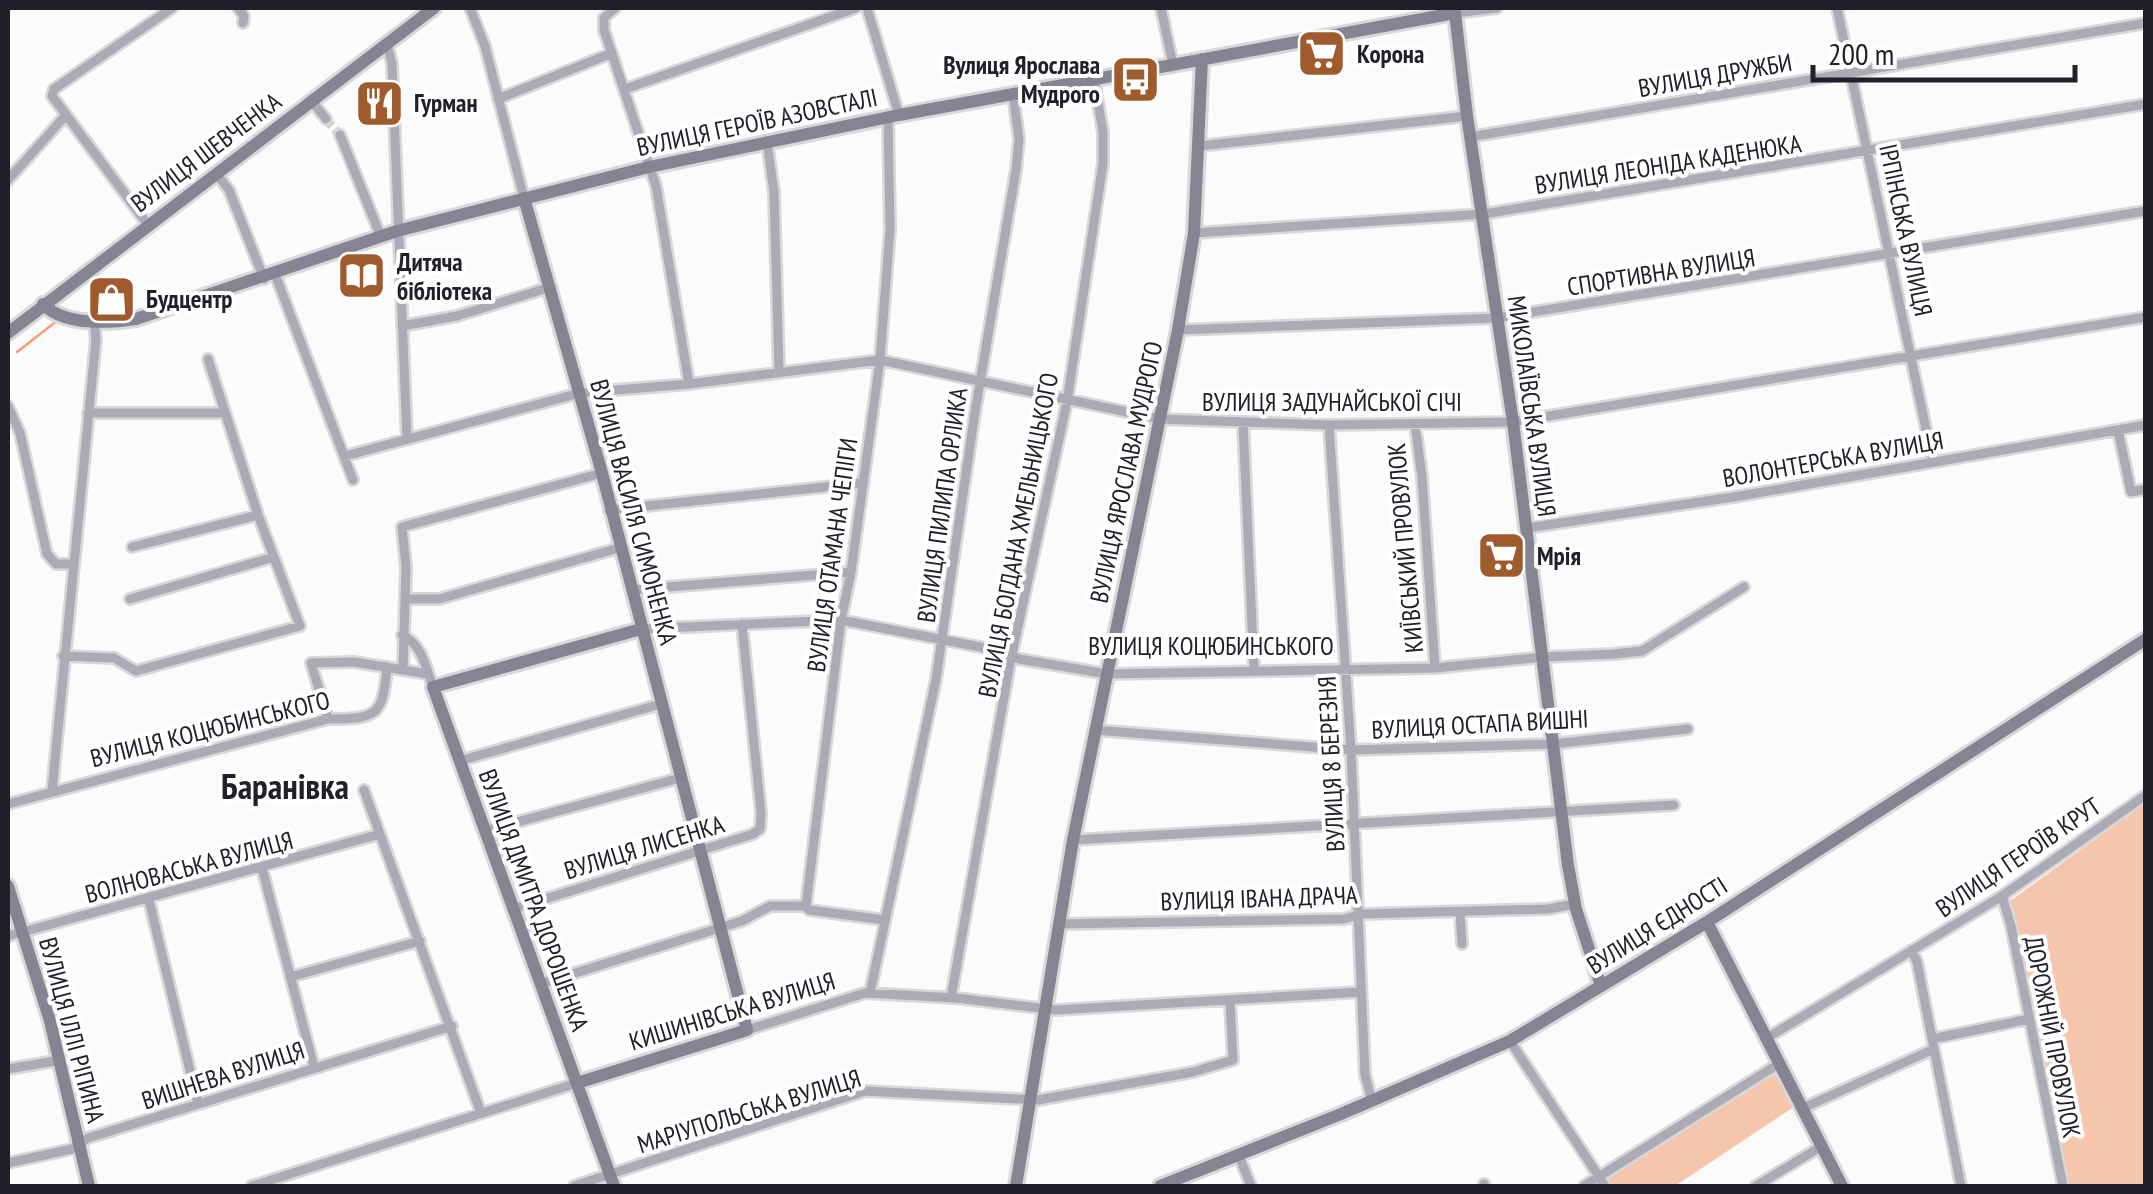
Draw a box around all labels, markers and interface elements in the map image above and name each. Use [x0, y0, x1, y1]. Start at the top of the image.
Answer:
scale bar [1813, 20, 2076, 82]
supermarket icon: Корона [1296, 28, 1348, 80]
text: 200 m [1828, 34, 1894, 73]
place label: Корона [1357, 38, 1424, 70]
street label: ВУЛИЦЯ ДРУЖБИ [1636, 46, 1794, 104]
place label: Вулиця Ярослава Мудрого [943, 49, 1100, 110]
bus stop icon: Вулиця Ярослава Мудрого [1109, 53, 1161, 105]
restaurant icon: Гурман [353, 77, 405, 129]
street label: ВУЛИЦЯ ГЕРОЇВ АЗОВСТАЛІ [634, 81, 880, 163]
street label: ВУЛИЦЯ ШЕВЧЕНКА [125, 85, 288, 219]
place label: Гурман [414, 87, 478, 119]
street label: ВУЛИЦЯ ЛЕОНІДА КАДЕНЮКА [1532, 127, 1804, 201]
street label: ІРПІНСЬКА ВУЛИЦЯ [1872, 141, 1940, 319]
street label: СПОРТИВНА ВУЛИЦЯ [1565, 241, 1757, 303]
place label: Дитяча бібліотека [397, 246, 492, 307]
library icon: Дитяча бібліотека [336, 250, 388, 302]
shop icon: Будцентр [85, 273, 137, 325]
place label: Будцентр [146, 283, 232, 315]
street label: МИКОЛАЇВСЬКА ВУЛИЦЯ [1501, 293, 1563, 519]
street label: ВУЛИЦЯ ЯРОСЛАВА МУДРОГО [1083, 338, 1169, 606]
street label: ВУЛИЦЯ БОГДАНА ХМЕЛЬНИЦЬКОГО [971, 370, 1065, 700]
street label: ВУЛИЦЯ ВАСИЛЯ СИМОНЕНКА [583, 376, 685, 648]
street label: ВУЛИЦЯ ПИЛИПА ОРЛИКА [910, 385, 974, 625]
street label: ВУЛИЦЯ ЗАДУНАЙСЬКОЇ СІЧІ [1202, 386, 1462, 418]
street label: ВОЛОНТЕРСЬКА ВУЛИЦЯ [1720, 424, 1946, 494]
street label: ВУЛИЦЯ ОТАМАНА ЧЕПІГИ [800, 436, 864, 674]
street label: КИЇВСЬКИЙ ПРОВУЛОК [1380, 442, 1430, 654]
supermarket icon: Мрія [1476, 530, 1528, 582]
place label: Мрія [1537, 540, 1581, 572]
street label: ВУЛИЦЯ КОЦЮБИНСЬКОГО [1088, 630, 1334, 662]
street label: ВУЛИЦЯ 8 БЕРЕЗНЯ [1310, 675, 1352, 853]
street label: ВУЛИЦЯ КОЦЮБИНСЬКОГО [87, 684, 333, 774]
street label: ВУЛИЦЯ ОСТАПА ВИШНІ [1371, 702, 1589, 746]
district label: Баранівка [221, 763, 349, 809]
street label: ВУЛИЦЯ ДМИТРА ДОРОШЕНКА [472, 765, 596, 1035]
street label: ВУЛИЦЯ ГЕРОЇВ КРУТ [1929, 790, 2107, 924]
street label: ВУЛИЦЯ ЛИСЕНКА [560, 807, 728, 886]
street label: ВОЛНОВАСЬКА ВУЛИЦЯ [82, 824, 296, 910]
street label: ВУЛИЦЯ ЄДНОСТІ [1581, 869, 1733, 981]
street label: ВУЛИЦЯ ІВАНА ДРАЧА [1160, 879, 1358, 917]
street label: ДОРОЖНІЙ ПРОВУЛОК [2018, 933, 2088, 1141]
street label: ВУЛИЦЯ ІЛЛІ РІПИНА [32, 934, 112, 1126]
street label: КИШИНІВСЬКА ВУЛИЦЯ [625, 964, 839, 1058]
street label: ВИШНЕВА ВУЛИЦЯ [138, 1034, 308, 1116]
street label: МАРІУПОЛЬСЬКА ВУЛИЦЯ [633, 1062, 865, 1160]

